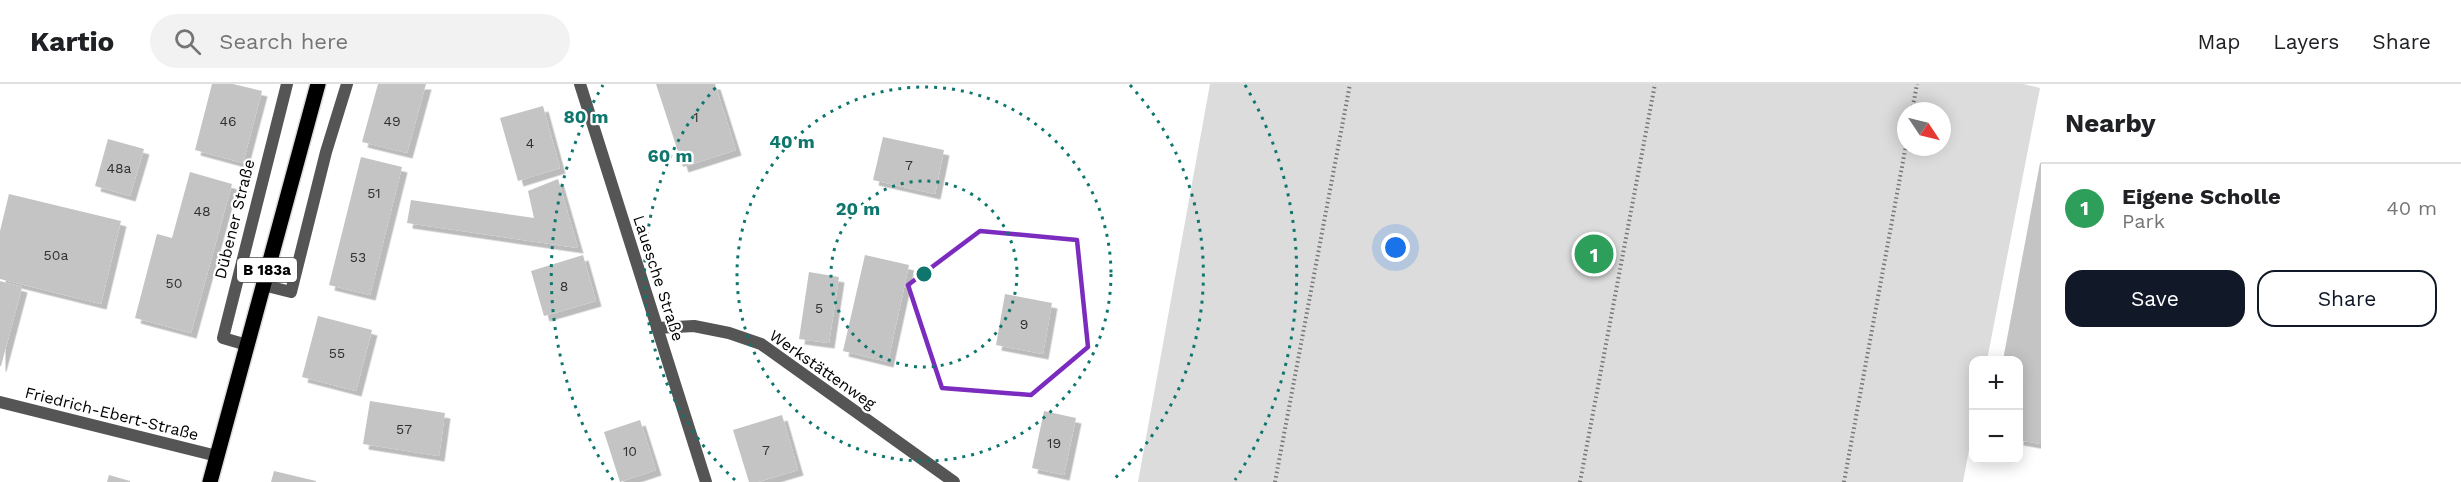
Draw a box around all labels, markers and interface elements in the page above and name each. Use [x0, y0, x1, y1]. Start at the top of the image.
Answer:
search box [150, 14, 570, 68]
text: Kartio [30, 25, 114, 58]
icon: search [171, 25, 204, 58]
text: Search here [219, 29, 348, 54]
text: Map [2197, 29, 2240, 54]
text: Layers [2273, 29, 2339, 54]
text: Share [2372, 29, 2431, 54]
north arrow [1897, 102, 1951, 156]
text: 80 m [564, 106, 608, 127]
text: Nearby [2065, 108, 2156, 138]
house number: 1 [693, 109, 699, 125]
house number: 46 [219, 113, 237, 129]
house number: 49 [383, 113, 401, 129]
text: 40 m [769, 131, 815, 152]
house number: 4 [526, 135, 534, 151]
text: 60 m [648, 145, 692, 166]
street label: Dübener Straße [210, 157, 259, 281]
house number: 7 [905, 157, 913, 173]
house number: 48a [106, 160, 132, 176]
text: Eigene Scholle [2122, 184, 2281, 209]
house number: 51 [367, 185, 381, 201]
text: 1 [2080, 196, 2089, 220]
text: 40 m [2386, 196, 2437, 220]
text: 20 m [836, 198, 880, 219]
house number: 48 [193, 203, 211, 219]
text: Park [2122, 209, 2165, 233]
street label: Lauesche Straße [629, 213, 688, 343]
pin: 1 [1574, 232, 1614, 276]
your location [1381, 233, 1410, 262]
house number: 50a [44, 247, 68, 263]
house number: 53 [350, 249, 366, 265]
road number: B 183a [237, 258, 297, 282]
centre of rings [914, 264, 934, 284]
button: Save [2065, 270, 2245, 327]
button: Share [2257, 270, 2437, 327]
house number: 50 [166, 275, 182, 291]
house number: 8 [560, 278, 568, 294]
house number: 5 [815, 300, 823, 316]
house number: 9 [1020, 316, 1028, 332]
street label: Werkstättenweg [766, 326, 880, 413]
house number: 55 [329, 345, 345, 361]
map controls [1969, 356, 2023, 464]
button: + [1969, 356, 2023, 410]
street label: Friedrich-Ebert-Straße [23, 383, 201, 444]
button: − [1969, 410, 2023, 464]
house number: 57 [396, 421, 412, 437]
house number: 19 [1047, 435, 1061, 451]
house number: 7 [762, 442, 770, 458]
house number: 10 [623, 443, 637, 459]

